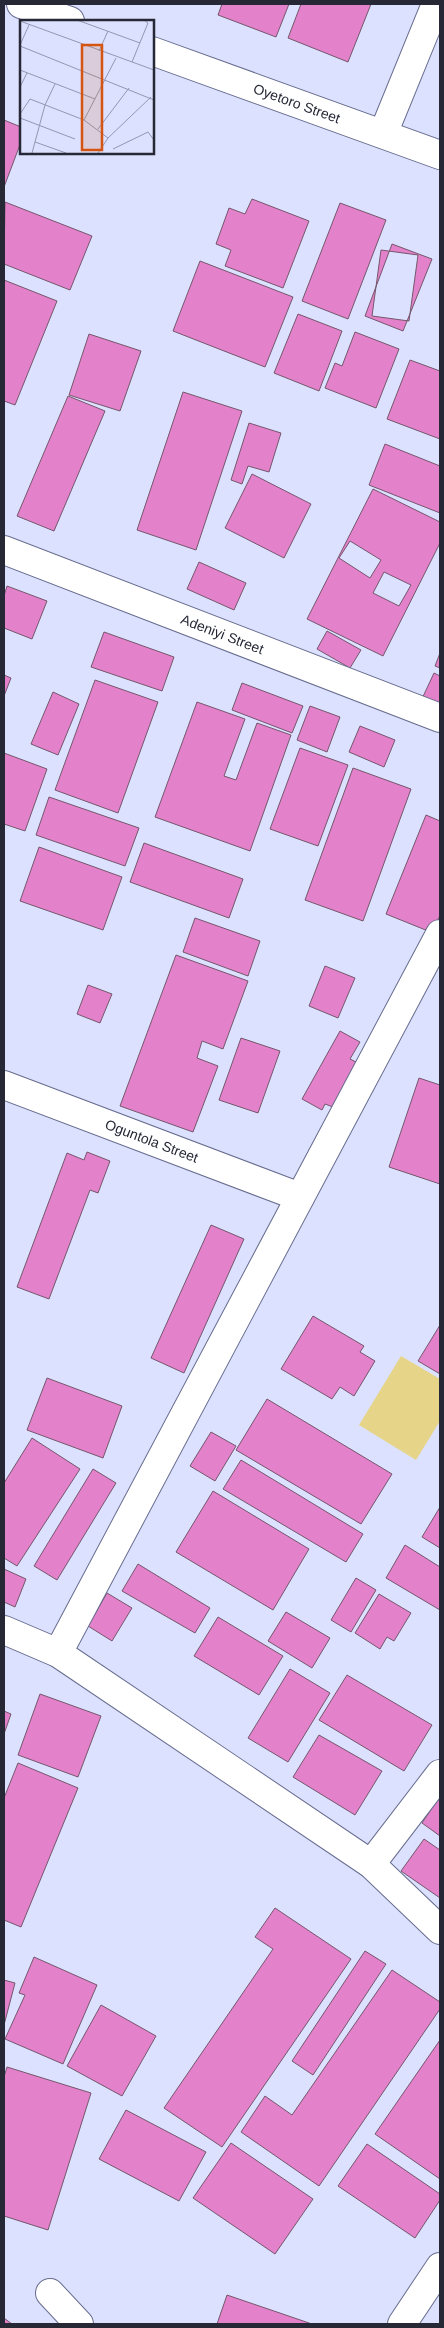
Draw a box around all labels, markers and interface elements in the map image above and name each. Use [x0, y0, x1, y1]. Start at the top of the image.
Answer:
inset map [20, 20, 154, 154]
street label: Oyetoro Street [251, 80, 343, 126]
street label: Adeniyi Street [179, 611, 266, 657]
street label: Oguntola Street [103, 1116, 201, 1166]

